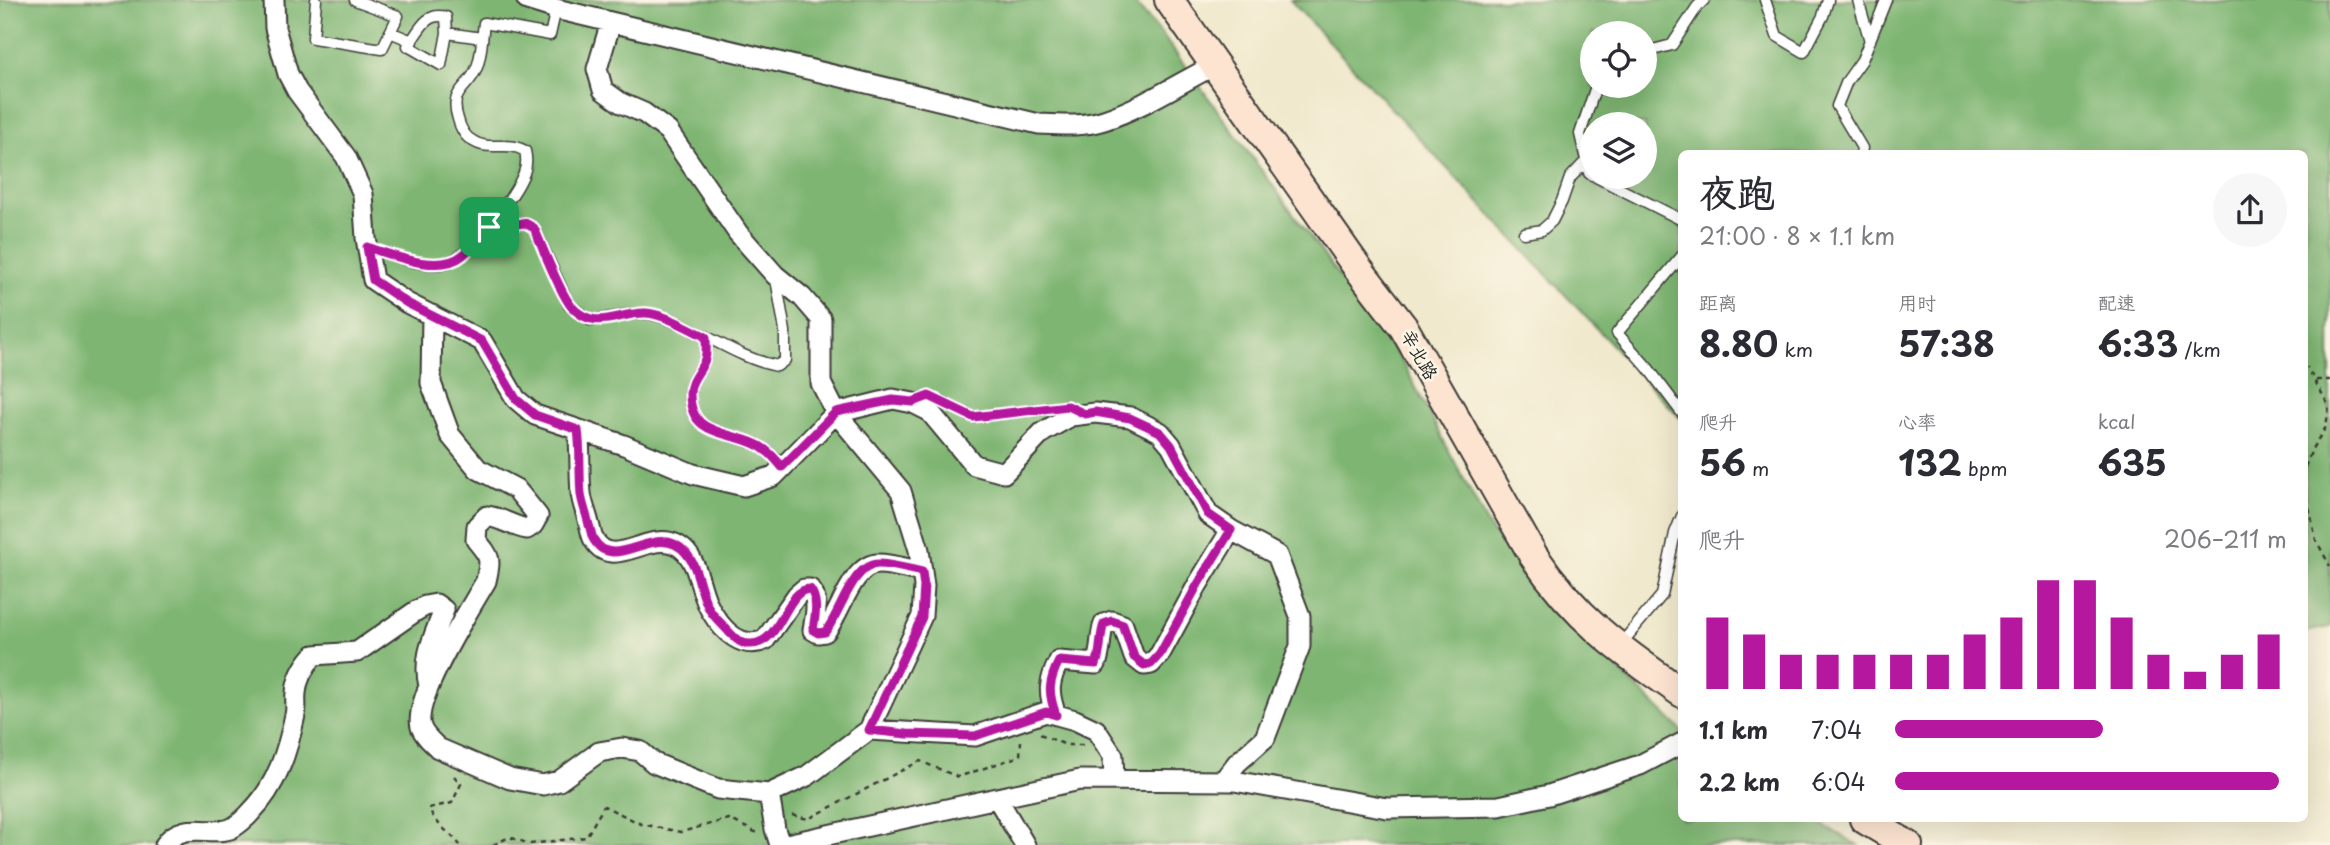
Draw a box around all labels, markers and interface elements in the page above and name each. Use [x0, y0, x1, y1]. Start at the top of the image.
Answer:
map controls [1580, 21, 1657, 189]
button: locate [1580, 21, 1657, 98]
button: layers [1580, 112, 1657, 189]
text: 夜跑 [1699, 163, 1775, 220]
button: share [2213, 173, 2287, 247]
pin [459, 197, 519, 257]
icon: arrive [470, 208, 508, 246]
text: 21:00 · 8 × 1.1 km [1699, 218, 1895, 253]
text: 距离 [1699, 288, 1737, 316]
text: 用时 [1898, 288, 1936, 316]
text: 配速 [2098, 288, 2136, 316]
text: 8.80 [1699, 316, 1778, 369]
text: 57:38 [1898, 316, 1995, 369]
text: 6:33 [2098, 316, 2178, 369]
street label: 辛北路 [1395, 324, 1445, 384]
text: km [1778, 335, 1813, 363]
text: /km [2178, 335, 2221, 363]
text: 爬升 [1699, 407, 1737, 435]
text: 心率 [1898, 407, 1936, 435]
text: kcal [2098, 407, 2136, 435]
text: 56 [1699, 435, 1746, 488]
text: 132 [1898, 435, 1962, 488]
text: 635 [2098, 435, 2167, 488]
text: m [1746, 454, 1769, 482]
text: bpm [1962, 454, 2007, 482]
text: 爬升 [1699, 521, 1745, 556]
text: 206–211 m [2164, 521, 2287, 556]
text: 1.1 km [1699, 712, 1768, 747]
text: 7:04 [1811, 712, 1862, 747]
text: 2.2 km [1699, 764, 1780, 799]
text: 6:04 [1811, 764, 1866, 799]

